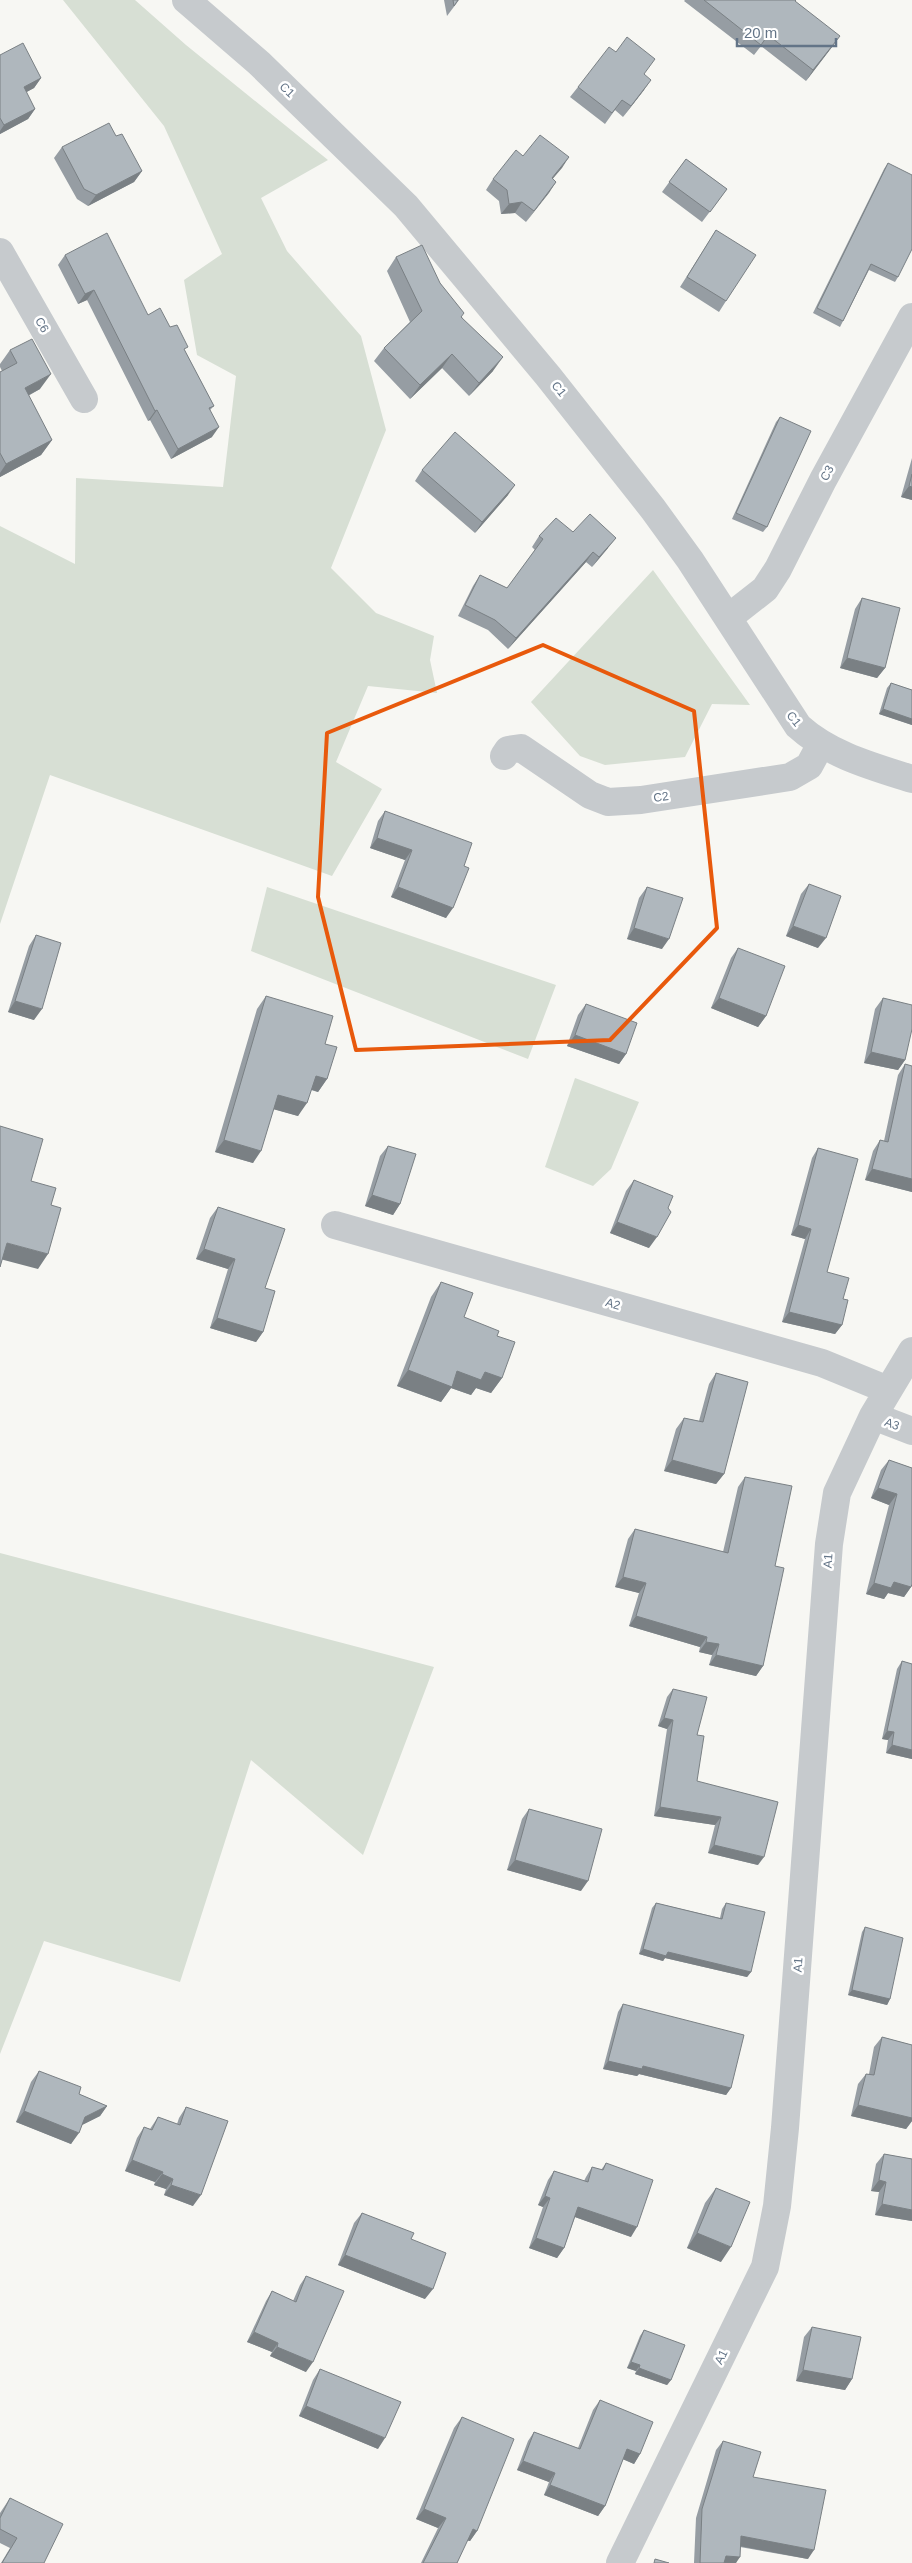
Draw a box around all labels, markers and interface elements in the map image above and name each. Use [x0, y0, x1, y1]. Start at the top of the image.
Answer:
scale bar [737, 15, 836, 47]
text: 20 m [744, 24, 777, 41]
street label: C1 [277, 80, 298, 101]
street label: C6 [32, 315, 52, 335]
street label: C1 [549, 379, 569, 400]
street label: C3 [817, 463, 837, 483]
street label: C1 [784, 709, 804, 730]
street label: C2 [652, 789, 670, 805]
street label: A2 [604, 1295, 622, 1313]
street label: A3 [883, 1415, 902, 1433]
street label: A1 [821, 1553, 836, 1569]
street label: A1 [791, 1957, 806, 1973]
street label: A1 [711, 2347, 731, 2367]

